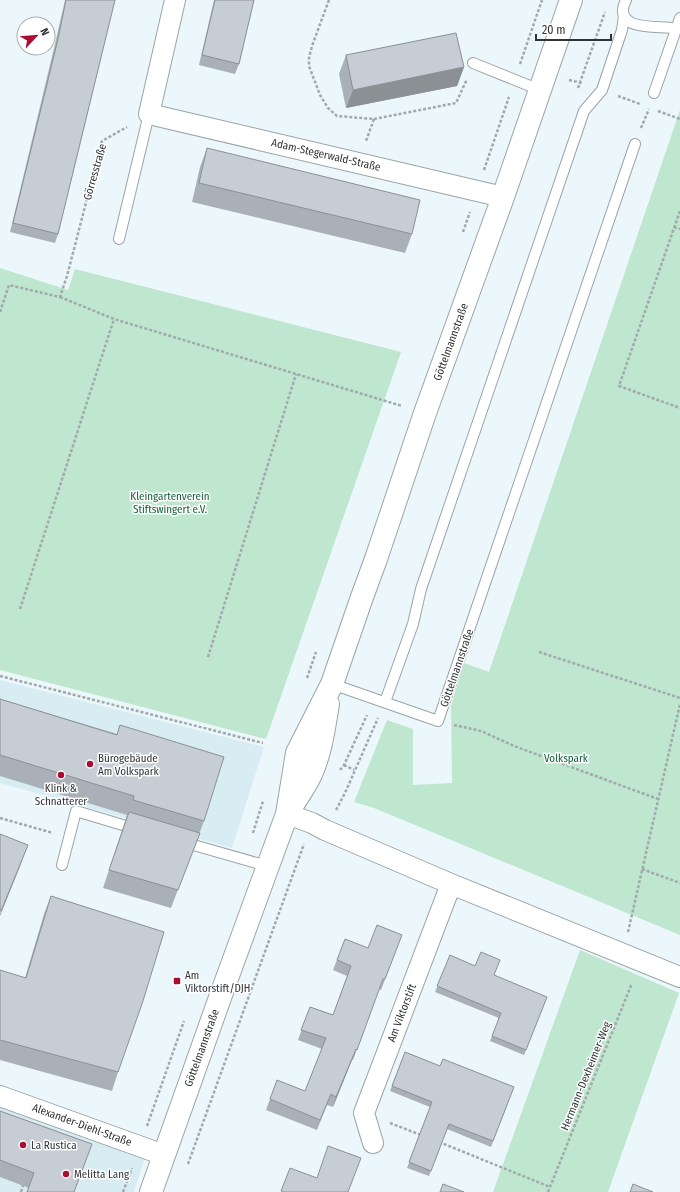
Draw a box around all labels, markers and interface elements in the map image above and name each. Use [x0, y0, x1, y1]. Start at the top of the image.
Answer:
north arrow [16, 16, 56, 56]
scale bar [536, 16, 611, 42]
text: 20 m [542, 23, 566, 37]
text: N [37, 26, 52, 38]
street label: Adam-Stegerwald-Straße [270, 136, 382, 174]
street label: Görresstraße [81, 142, 109, 202]
street label: Göttelmannstraße [431, 302, 471, 382]
park label: Kleingartenverein Stiftswingert e.V. [130, 490, 210, 516]
street label: Göttelmannstraße [438, 627, 476, 709]
place label: Bürogebäude Am Volkspark [98, 752, 160, 778]
park label: Volkspark [544, 752, 589, 765]
marker: Bürogebäude Am Volkspark [85, 759, 95, 769]
marker: Klink & Schnatterer [56, 770, 66, 780]
place label: Klink & Schnatterer [35, 782, 87, 808]
place label: Am Viktorstift/DJH [185, 969, 251, 995]
marker: Am Viktorstift/DJH [172, 976, 182, 986]
street label: Am Viktorstift [385, 982, 419, 1044]
street label: Göttelmannstraße [182, 1008, 222, 1088]
street label: Hermann-Dexheimer-Weg [558, 1019, 614, 1132]
street label: Alexander-Diehl-Straße [31, 1101, 133, 1149]
place label: La Rustica [31, 1139, 77, 1152]
marker: La Rustica [18, 1140, 28, 1150]
place label: Melitta Lang [74, 1168, 130, 1181]
marker: Melitta Lang [61, 1169, 71, 1179]

